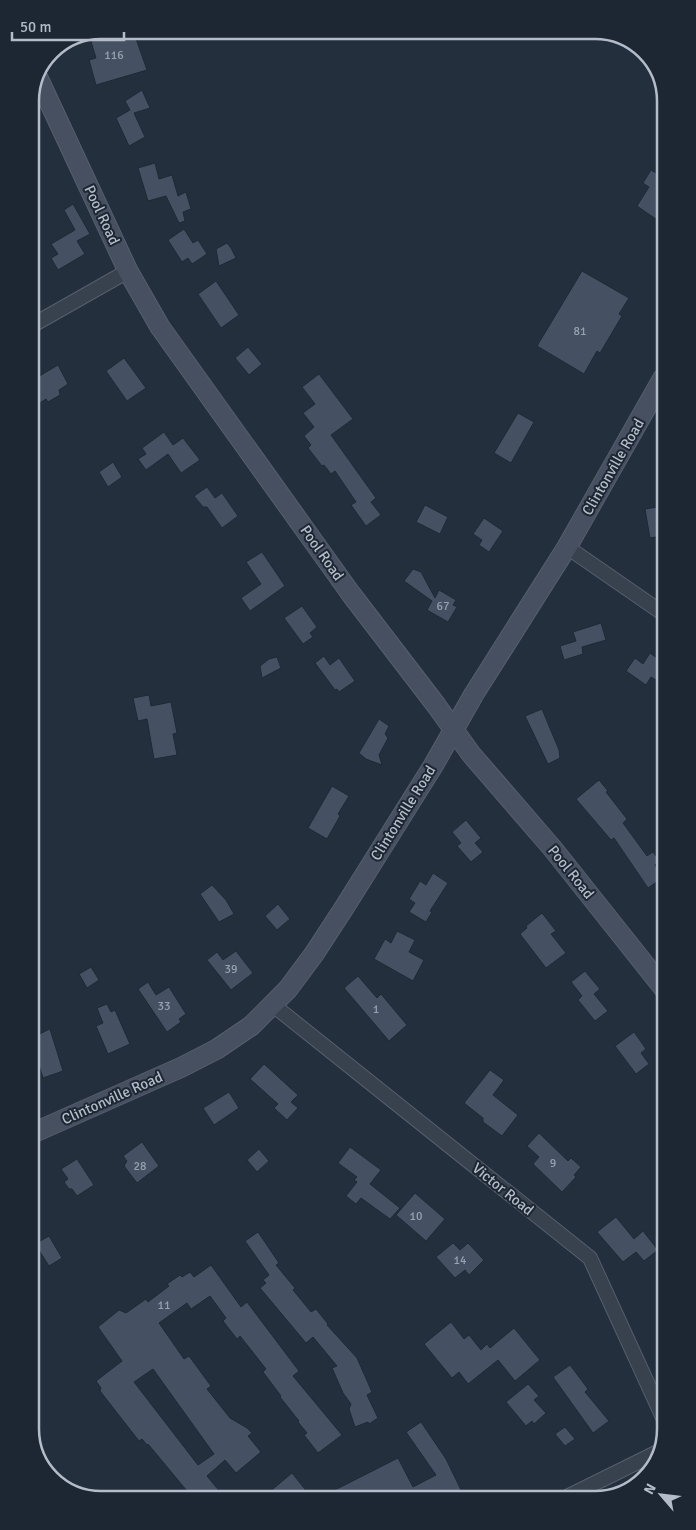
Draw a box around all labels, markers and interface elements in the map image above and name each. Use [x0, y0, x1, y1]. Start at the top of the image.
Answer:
scale bar [12, 10, 125, 42]
text: 50 m [20, 18, 51, 36]
house number: 116 [104, 48, 124, 63]
street label: Pool Road [80, 182, 124, 248]
house number: 81 [574, 324, 586, 339]
street label: Clintonville Road [578, 415, 648, 519]
street label: Pool Road [296, 522, 348, 584]
house number: 67 [437, 599, 449, 614]
street label: Clintonville Road [367, 762, 439, 864]
street label: Pool Road [544, 842, 598, 902]
house number: 39 [225, 962, 237, 977]
house number: 33 [158, 999, 170, 1014]
house number: 1 [373, 1002, 379, 1017]
street label: Clintonville Road [59, 1068, 165, 1128]
house number: 9 [550, 1156, 556, 1171]
house number: 28 [134, 1159, 146, 1174]
street label: Victor Road [469, 1159, 537, 1219]
house number: 10 [410, 1209, 422, 1224]
house number: 14 [454, 1253, 467, 1268]
house number: 11 [158, 1298, 170, 1313]
north arrow [636, 1470, 686, 1520]
text: N [640, 1481, 660, 1497]

